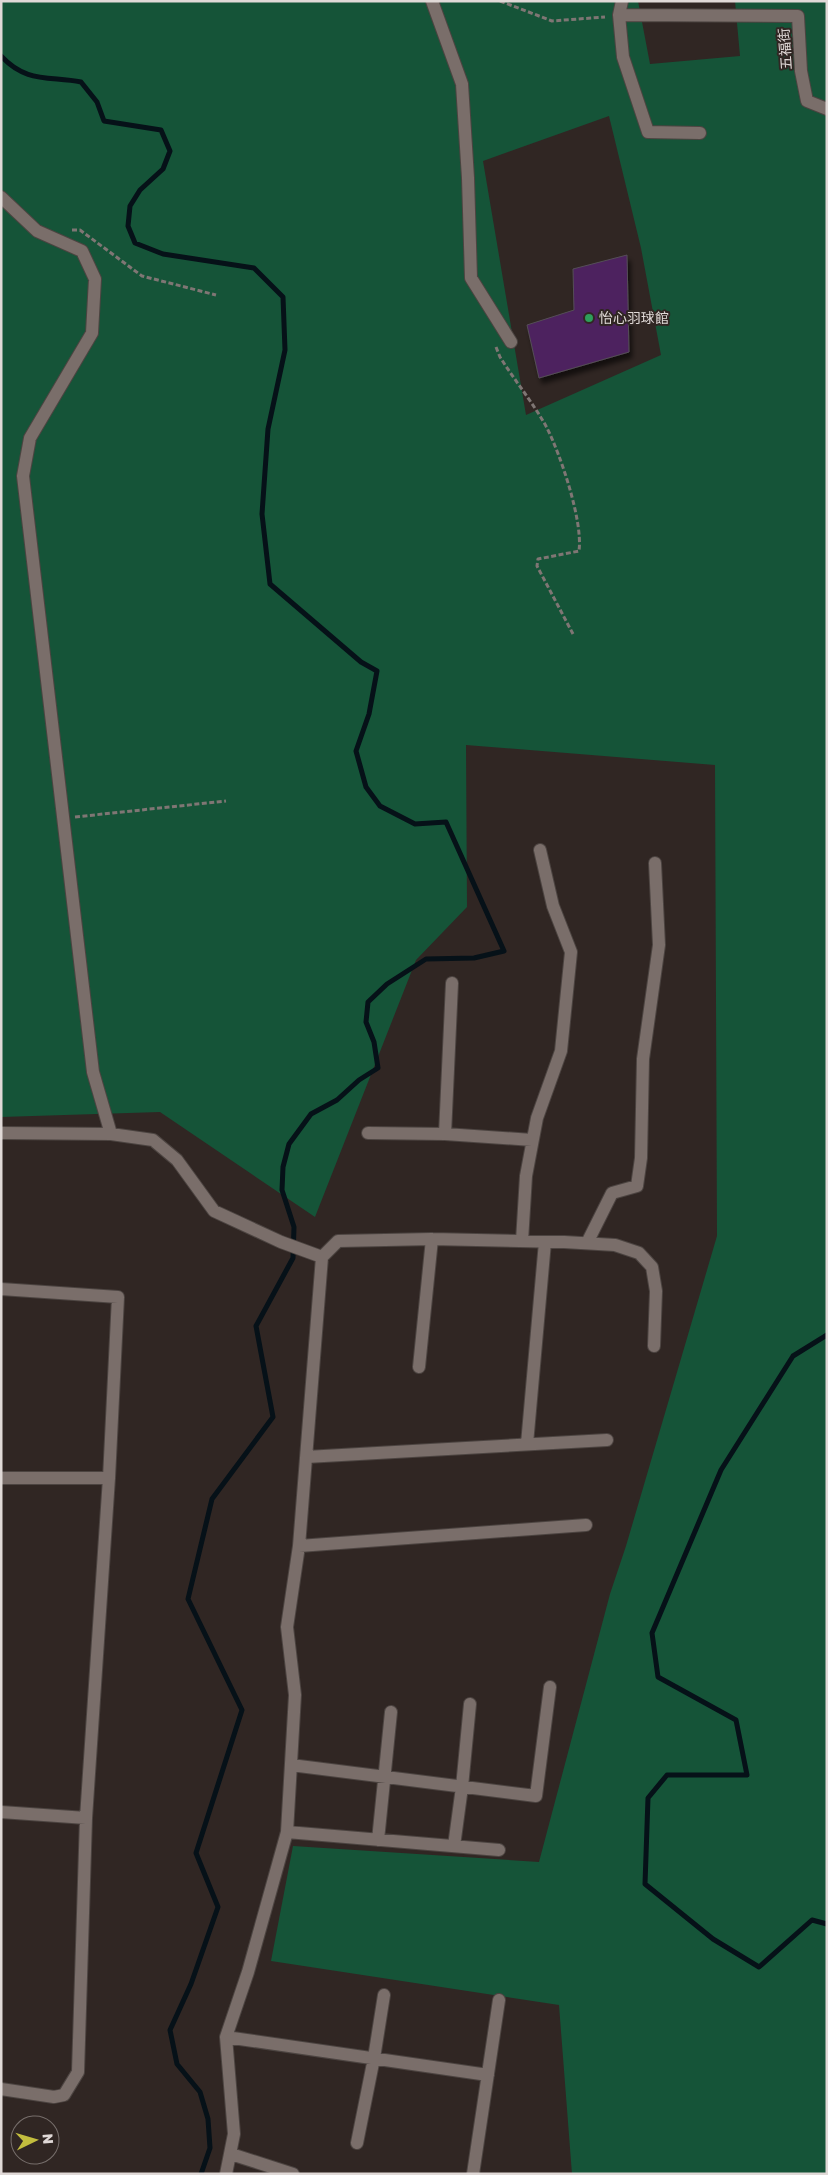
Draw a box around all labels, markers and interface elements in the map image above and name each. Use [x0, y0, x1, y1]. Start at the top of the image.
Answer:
street label: 五福街 [775, 27, 794, 71]
place label: 怡心羽球館 [599, 309, 669, 326]
marker: 怡心羽球館 [583, 312, 595, 324]
north arrow [10, 2115, 60, 2165]
text: N [40, 2133, 57, 2145]

